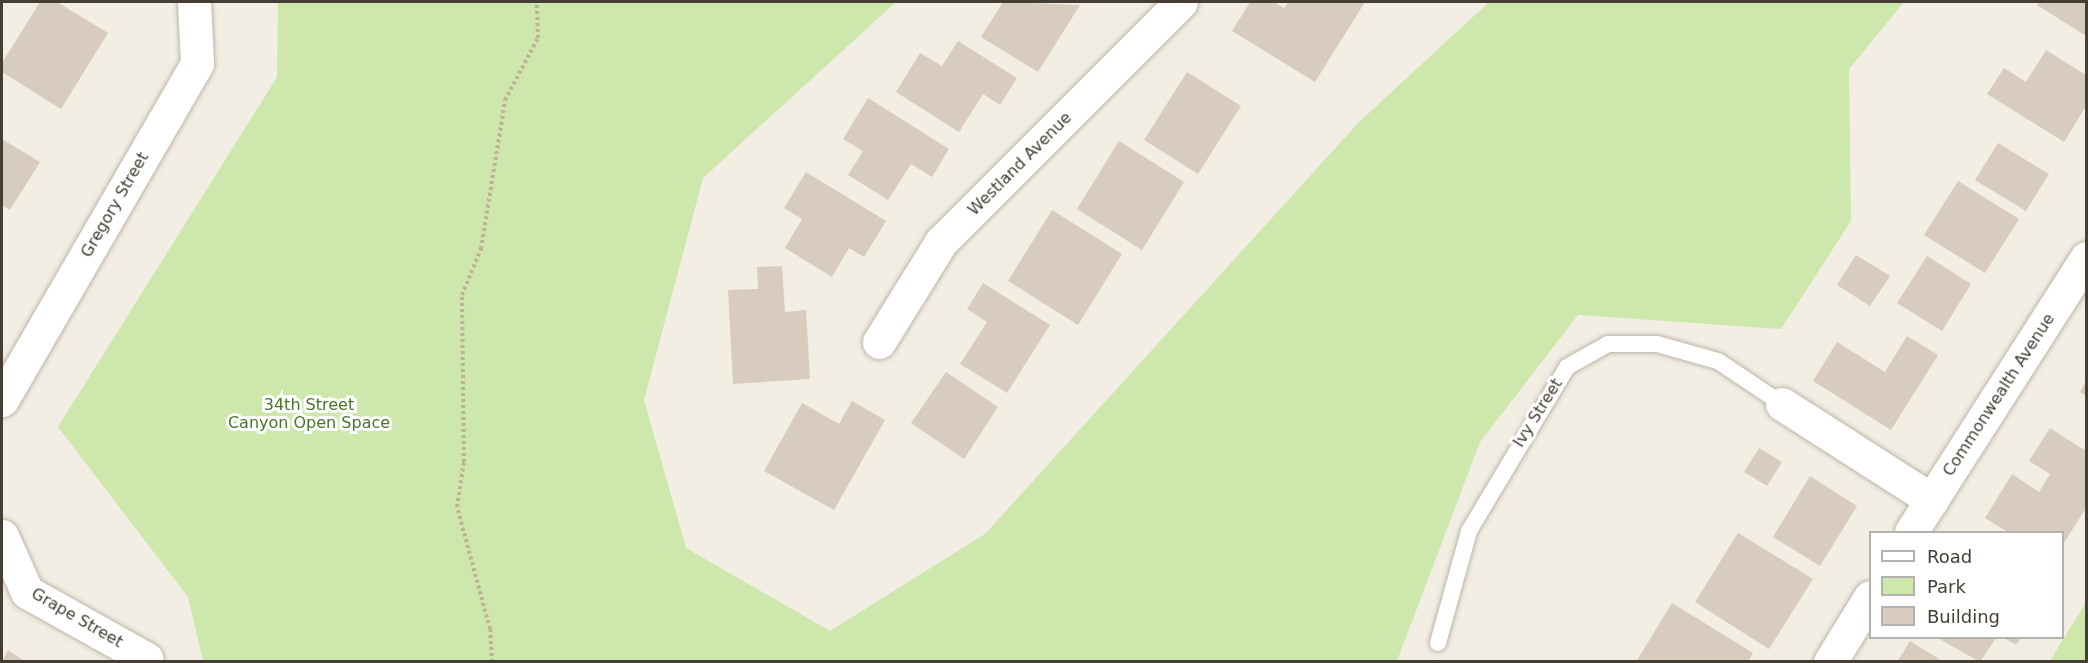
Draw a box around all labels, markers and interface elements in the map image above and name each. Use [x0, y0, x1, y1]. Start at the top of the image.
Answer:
street label: Westland Avenue [964, 108, 1076, 220]
street label: Gregory Street [77, 149, 153, 261]
street label: Commonwealth Avenue [1939, 310, 2059, 480]
street label: Ivy Street [1509, 375, 1567, 451]
park label: 34th Street Canyon Open Space [228, 395, 390, 433]
legend [1869, 531, 2064, 639]
text: Road [1927, 546, 1972, 567]
text: Park [1927, 576, 1966, 597]
street label: Grape Street [28, 584, 126, 652]
text: Building [1927, 606, 2000, 627]

